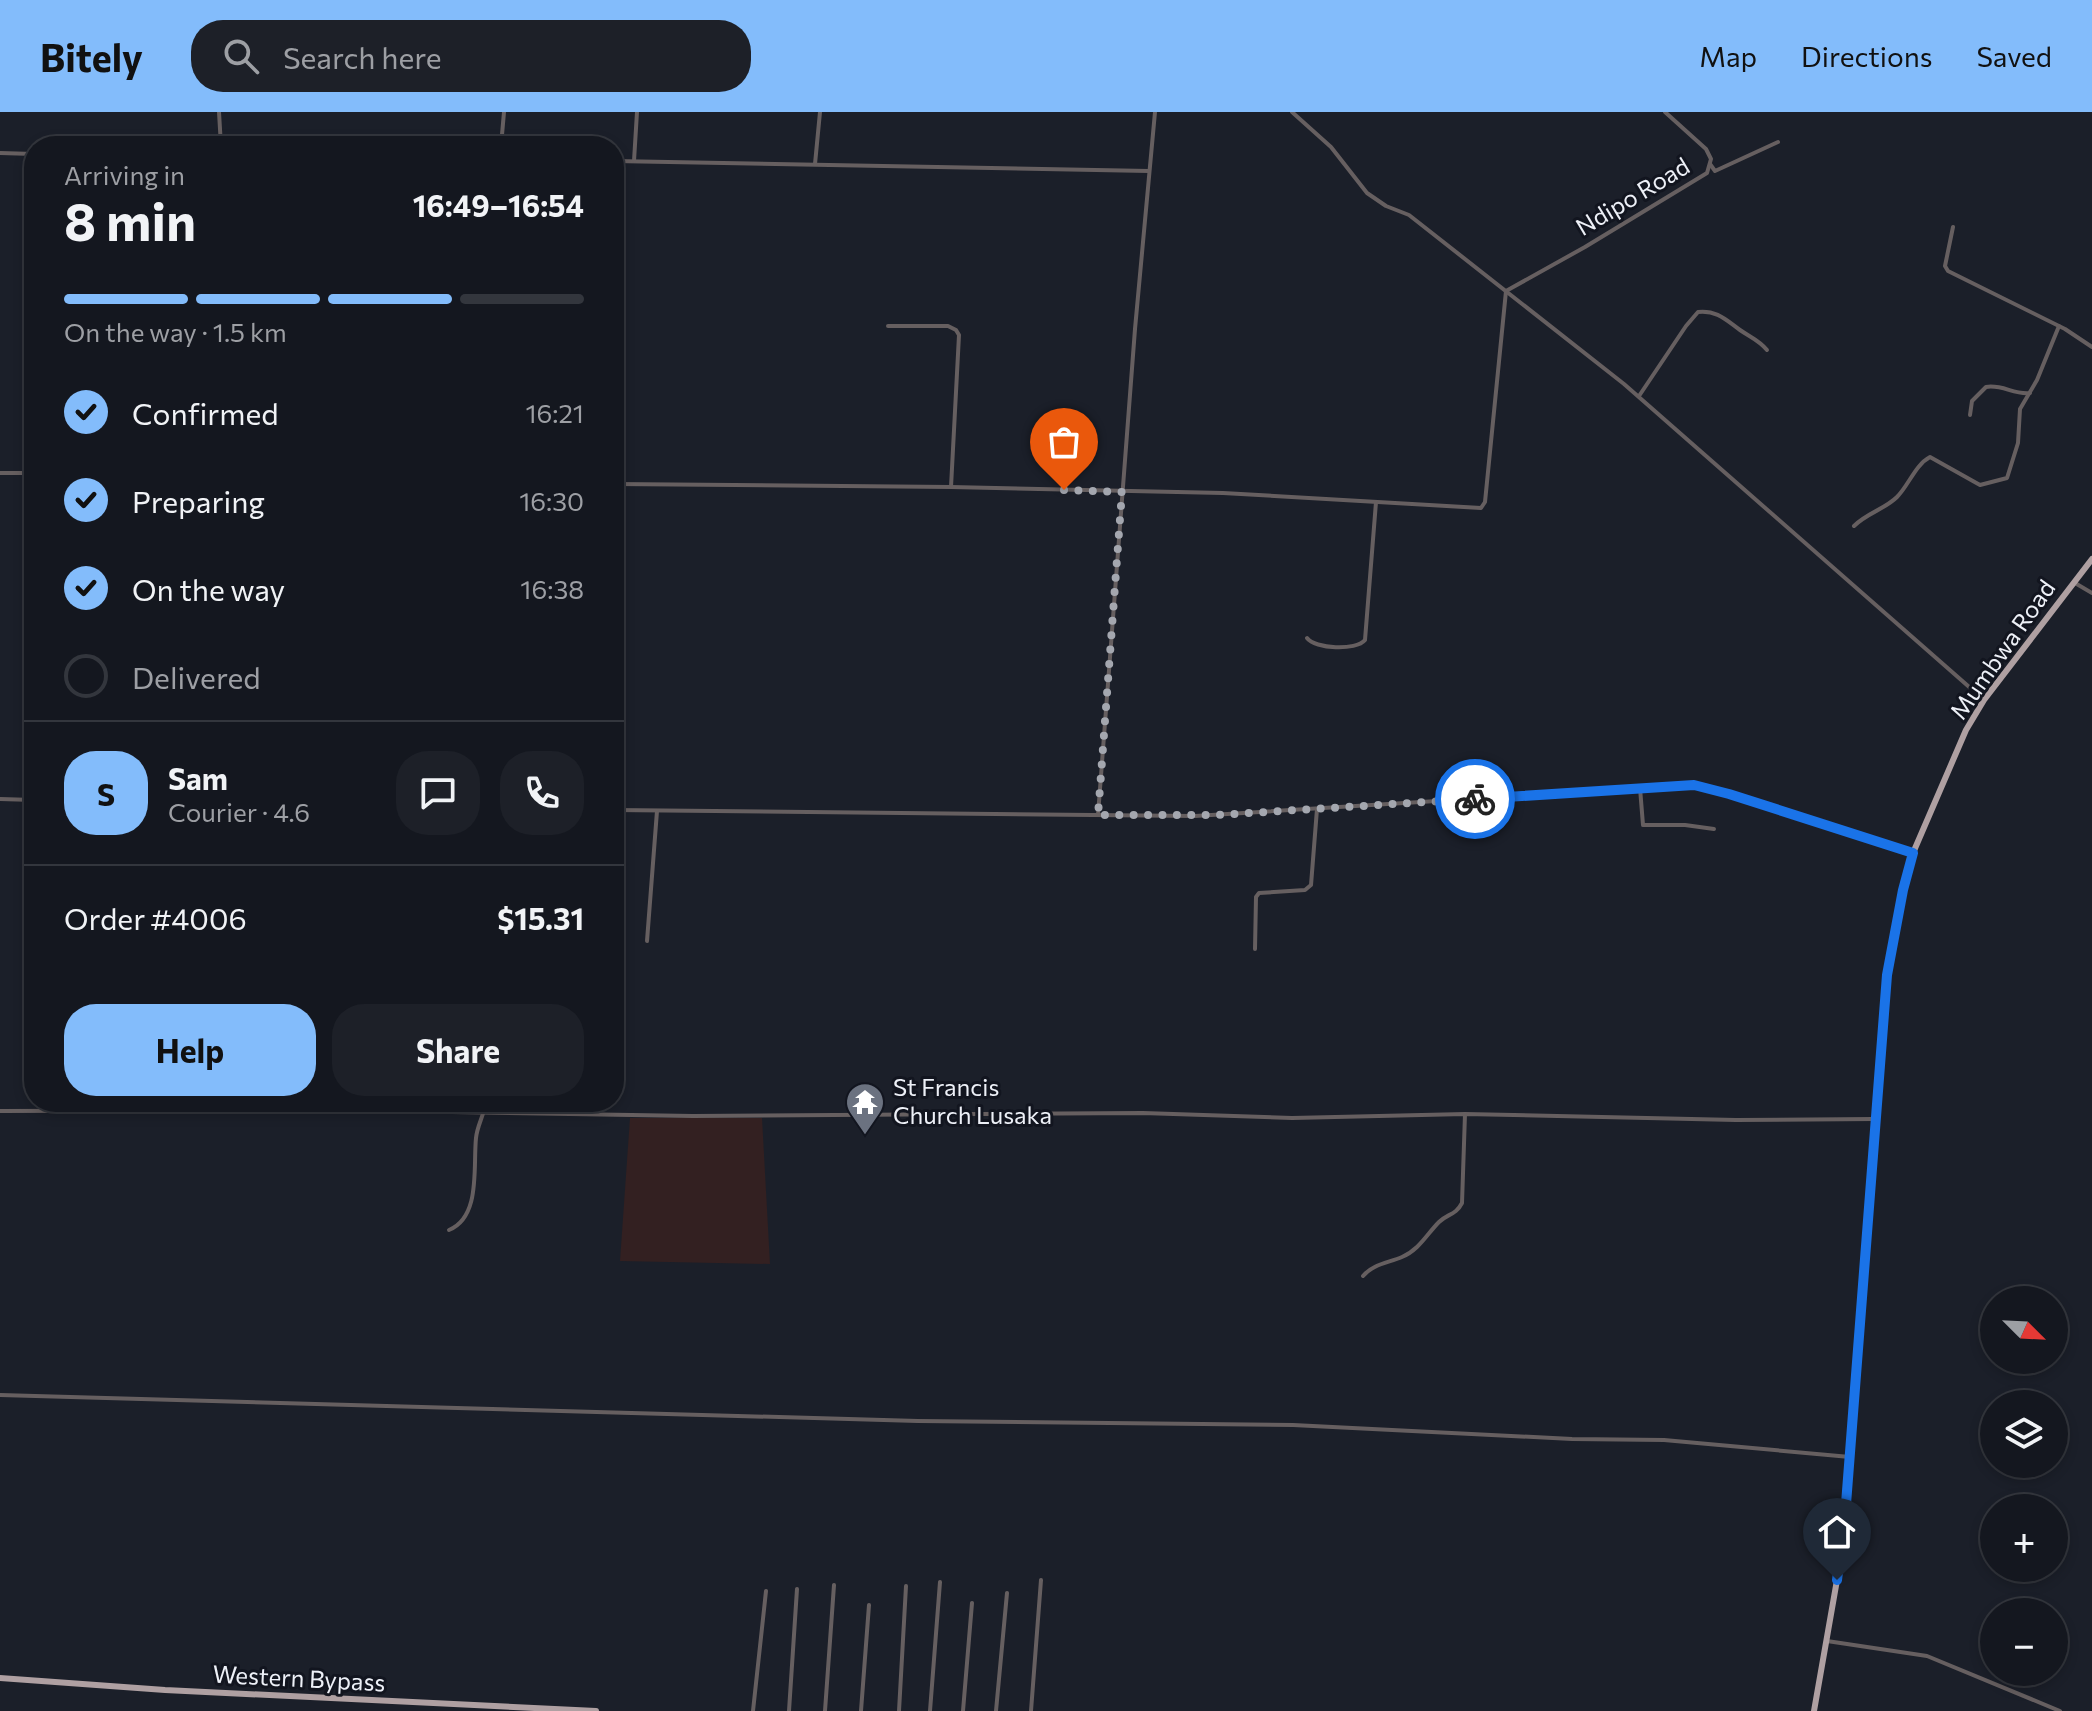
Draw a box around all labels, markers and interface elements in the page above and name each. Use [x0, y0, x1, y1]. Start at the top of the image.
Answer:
search box [191, 20, 751, 92]
text: Bitely [40, 33, 143, 80]
icon: search [219, 34, 263, 78]
text: Search here [283, 38, 442, 75]
text: Map [1699, 39, 1757, 73]
text: Directions [1801, 39, 1932, 73]
text: Saved [1976, 39, 2052, 73]
street label: Ndipo Road [1570, 150, 1694, 241]
text: Arriving in [64, 159, 185, 190]
text: 16:49–16:54 [413, 186, 584, 223]
text: 8 min [64, 188, 196, 252]
text: On the way · 1.5 km [64, 316, 287, 347]
icon: check [64, 390, 108, 434]
text: Confirmed [132, 394, 279, 431]
text: 16:21 [525, 397, 584, 428]
pin [1030, 408, 1098, 490]
icon: bag [1042, 420, 1086, 464]
icon: check [64, 478, 108, 522]
text: Preparing [132, 482, 265, 519]
text: 16:30 [519, 485, 584, 516]
icon: check [64, 566, 108, 610]
text: On the way [132, 570, 285, 607]
text: 16:38 [520, 573, 584, 604]
street label: Mumbwa Road [1943, 574, 2060, 724]
text: Delivered [132, 658, 261, 695]
button: chat [396, 751, 480, 835]
button: phone [500, 751, 584, 835]
text: Sam [168, 759, 228, 796]
courier [1435, 759, 1515, 839]
text: S [97, 775, 115, 812]
icon: bike [1453, 777, 1497, 821]
text: Courier · 4.6 [168, 796, 310, 827]
text: Order #4006 [64, 899, 247, 936]
text: $15.31 [497, 899, 584, 936]
button: Help [64, 1004, 316, 1096]
button: Share [332, 1004, 584, 1096]
place label: St Francis Church Lusaka [893, 1072, 1052, 1129]
temple icon: St Francis Church Lusaka [844, 1081, 886, 1136]
north arrow [1980, 1286, 2068, 1374]
map controls [1980, 1286, 2068, 1686]
button: layers [1980, 1390, 2068, 1478]
button: + [1980, 1494, 2068, 1582]
pin [1803, 1498, 1871, 1580]
icon: home [1815, 1510, 1859, 1554]
button: − [1980, 1598, 2068, 1686]
street label: Western Bypass [212, 1658, 386, 1697]

